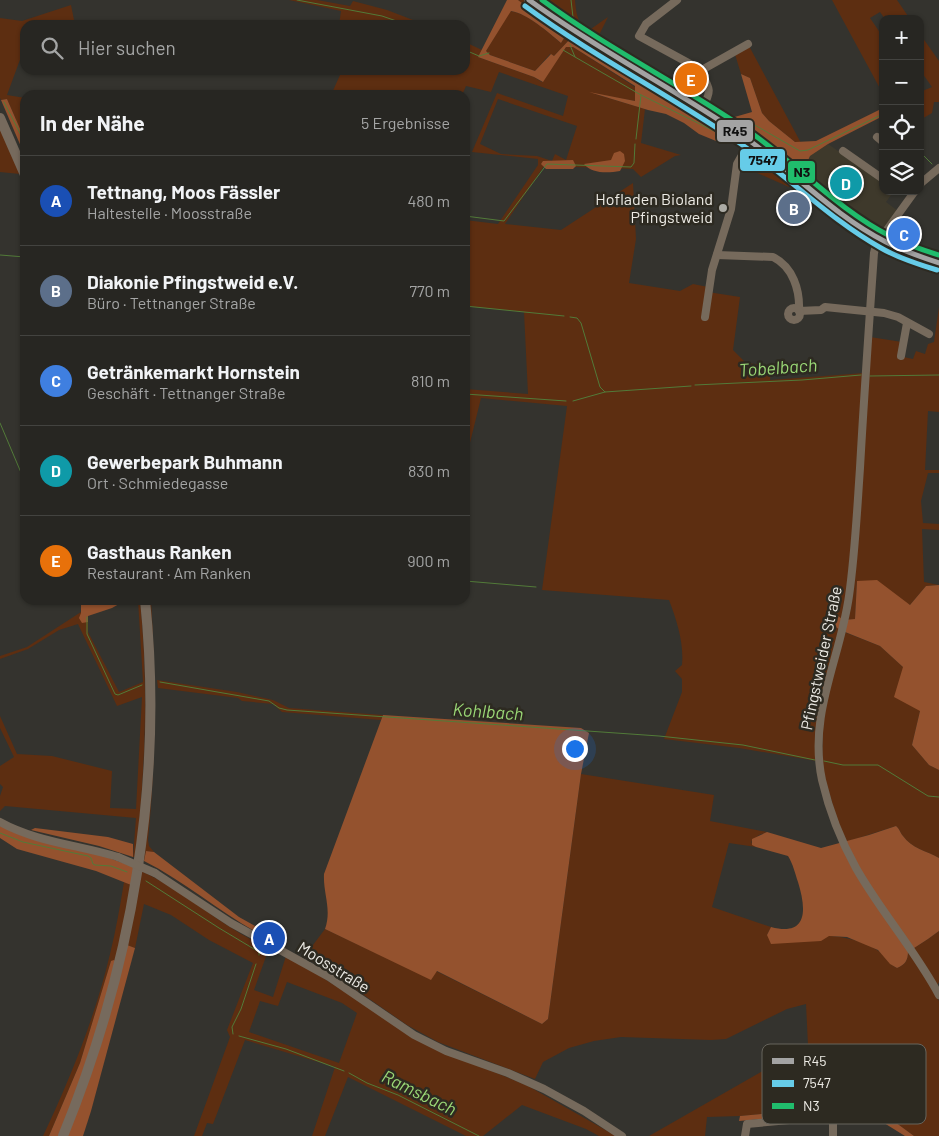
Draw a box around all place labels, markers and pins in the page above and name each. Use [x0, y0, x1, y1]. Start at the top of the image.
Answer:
pin: E [675, 60, 707, 98]
pin: D [830, 164, 862, 202]
place label: Hofladen Bioland Pfingstweid [595, 189, 713, 226]
pin: B [778, 189, 810, 227]
marker: Hofladen Bioland Pfingstweid [717, 202, 729, 214]
pin: C [888, 215, 920, 253]
pin: A [253, 919, 285, 957]

